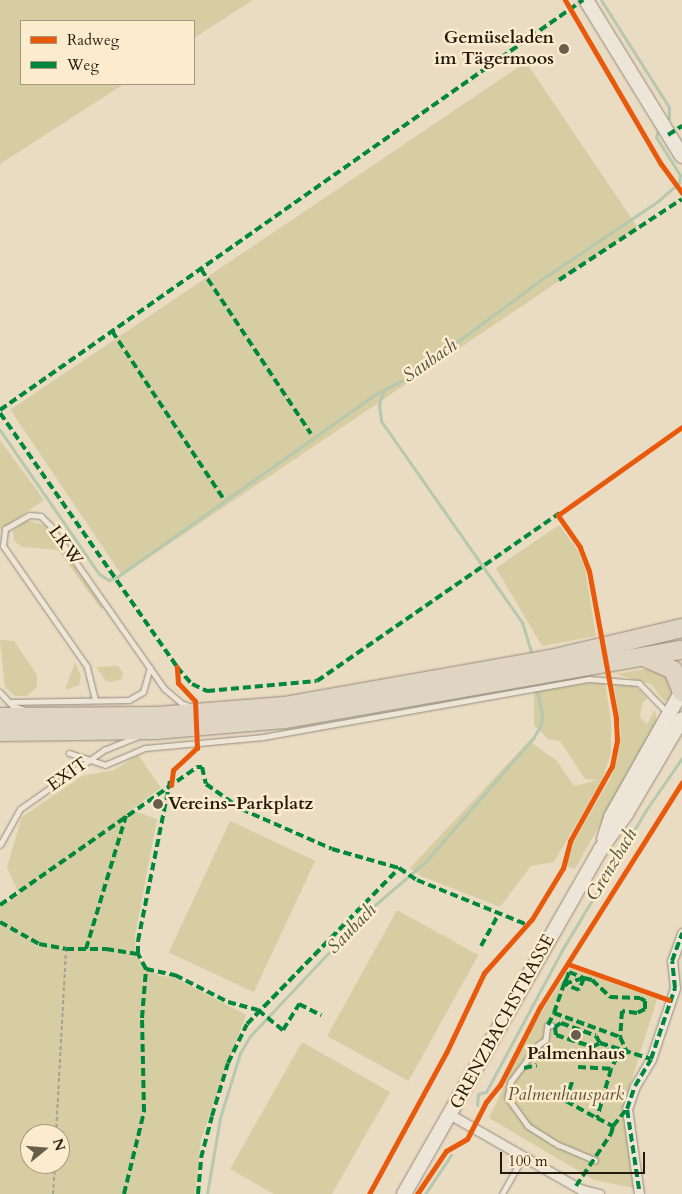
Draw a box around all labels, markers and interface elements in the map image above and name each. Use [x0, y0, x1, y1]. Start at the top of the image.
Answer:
legend [20, 20, 195, 85]
place label: Gemüseladen im Tägermoos [434, 28, 554, 70]
text: Radweg [67, 30, 119, 50]
marker: Gemüseladen im Tägermoos [558, 43, 570, 55]
text: Weg [67, 55, 99, 75]
water label: Saubach [398, 334, 462, 388]
street label: LKW [43, 522, 87, 570]
street label: EXIT [44, 753, 92, 797]
place label: Vereins-Parkplatz [168, 793, 313, 815]
marker: Vereins-Parkplatz [152, 798, 164, 810]
water label: Grenzbach [582, 825, 642, 905]
water label: Saubach [323, 899, 381, 959]
street label: GRENZBACHSTRASSE [446, 931, 560, 1113]
marker: Palmenhaus [570, 1029, 582, 1041]
place label: Palmenhaus [527, 1043, 625, 1065]
park label: Palmenhauspark [508, 1084, 624, 1106]
north arrow [20, 1124, 70, 1174]
text: N [48, 1136, 70, 1153]
scale bar [502, 1142, 647, 1174]
text: 100 m [508, 1151, 548, 1171]

